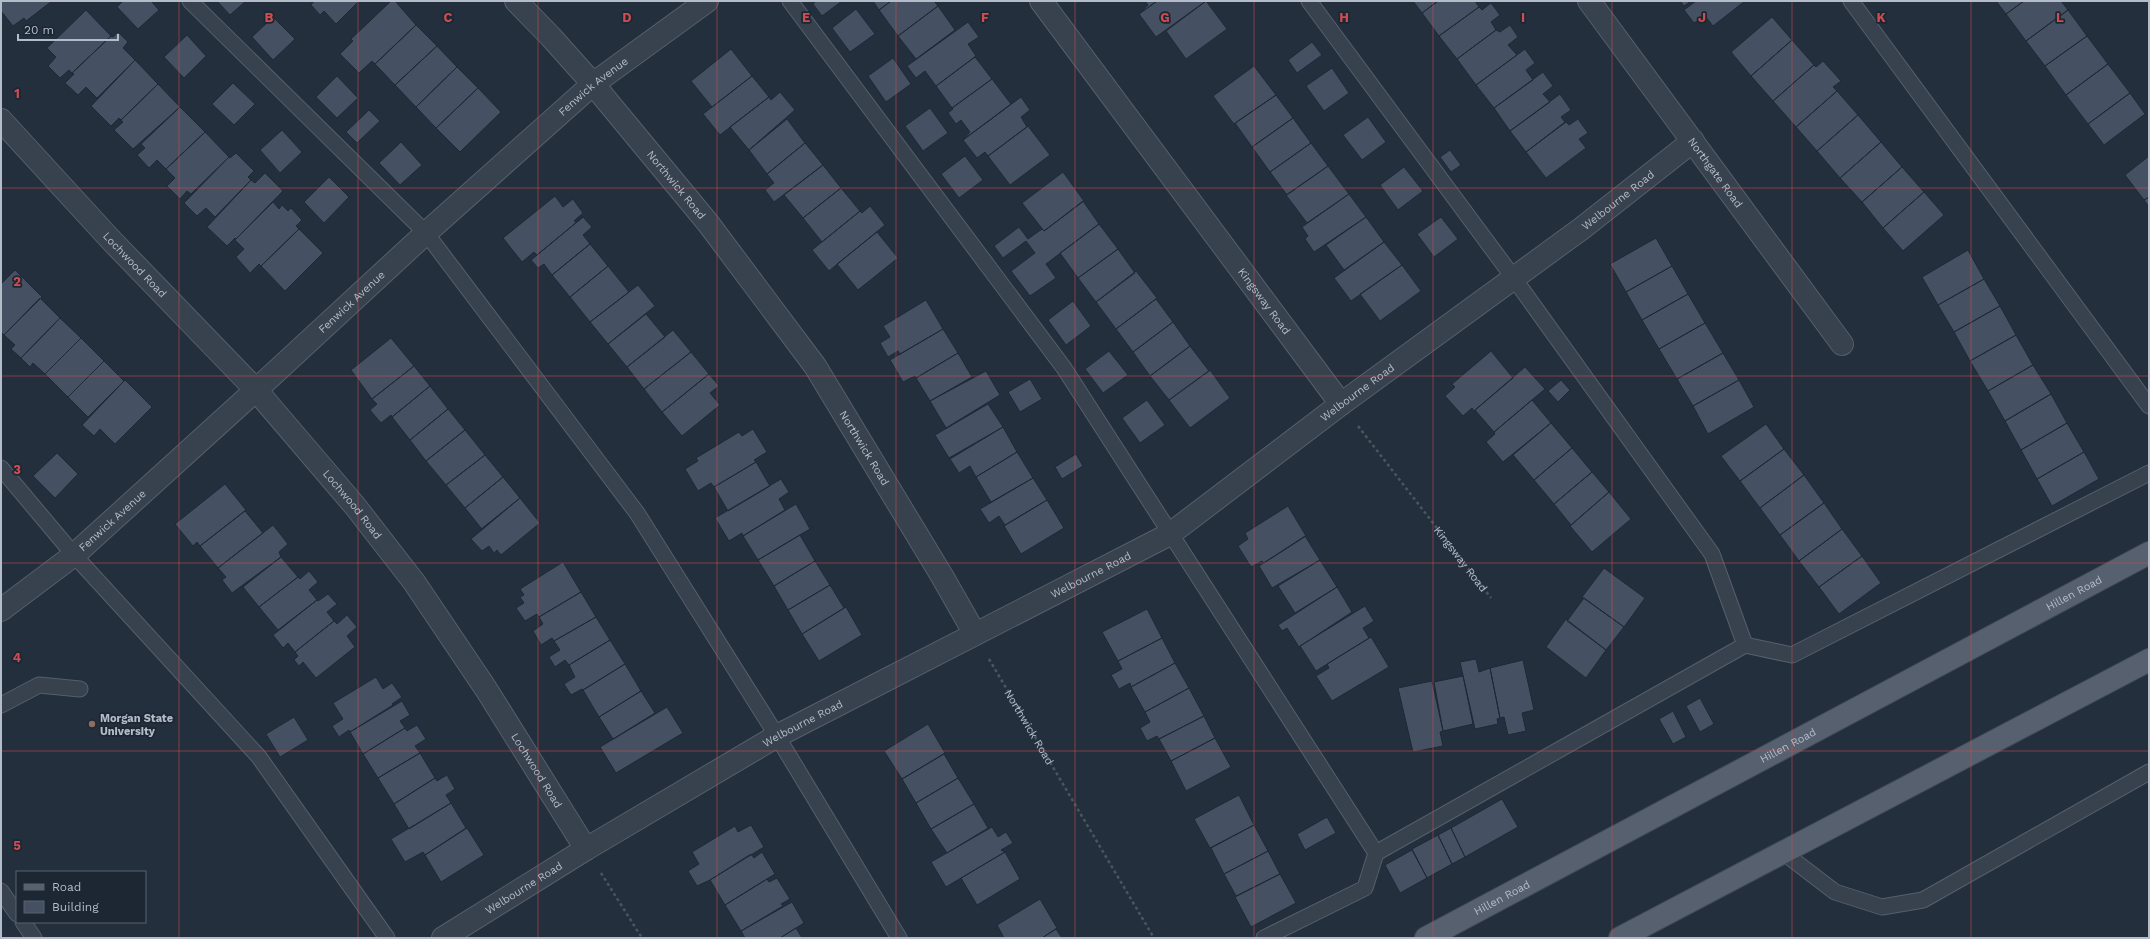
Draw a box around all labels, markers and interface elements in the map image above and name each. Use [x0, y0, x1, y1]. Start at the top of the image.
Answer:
text: B [265, 10, 274, 25]
text: C [444, 10, 453, 25]
text: D [622, 10, 632, 25]
text: E [802, 10, 810, 25]
text: F [981, 10, 989, 25]
text: G [1160, 10, 1170, 25]
text: H [1339, 10, 1349, 25]
text: I [1521, 10, 1525, 25]
text: J [1698, 10, 1706, 25]
text: K [1876, 10, 1886, 25]
text: L [2056, 10, 2064, 25]
scale bar [18, 16, 118, 42]
text: 20 m [24, 23, 54, 37]
street label: Fenwick Avenue [556, 55, 631, 119]
text: 1 [14, 86, 20, 101]
street label: Northgate Road [1685, 135, 1745, 210]
street label: Northwick Road [644, 148, 708, 222]
street label: Welbourne Road [1579, 168, 1657, 233]
street label: Lochwood Road [100, 230, 169, 300]
street label: Kingsway Road [1235, 266, 1293, 337]
street label: Fenwick Avenue [316, 268, 388, 336]
text: 2 [13, 274, 21, 289]
street label: Welbourne Road [1318, 361, 1397, 424]
street label: Northwick Road [837, 408, 892, 488]
text: 3 [13, 462, 21, 477]
street label: Lochwood Road [320, 467, 384, 542]
street label: Fenwick Avenue [76, 487, 149, 554]
street label: Kingsway Road [1431, 524, 1490, 595]
street label: Welbourne Road [1049, 549, 1133, 601]
street label: Hillen Road [2044, 573, 2104, 614]
text: 4 [13, 650, 22, 665]
street label: Northwick Road [1002, 687, 1056, 767]
street label: Welbourne Road [760, 697, 845, 750]
place label: Morgan State University [100, 712, 173, 738]
marker: Morgan State University [87, 719, 97, 729]
street label: Hillen Road [1758, 726, 1818, 766]
street label: Lochwood Road [508, 731, 565, 810]
text: 5 [13, 838, 21, 853]
street label: Welbourne Road [483, 859, 565, 917]
legend [16, 871, 146, 923]
street label: Hillen Road [1472, 878, 1532, 918]
text: Road [52, 880, 81, 894]
text: Building [52, 900, 99, 914]

